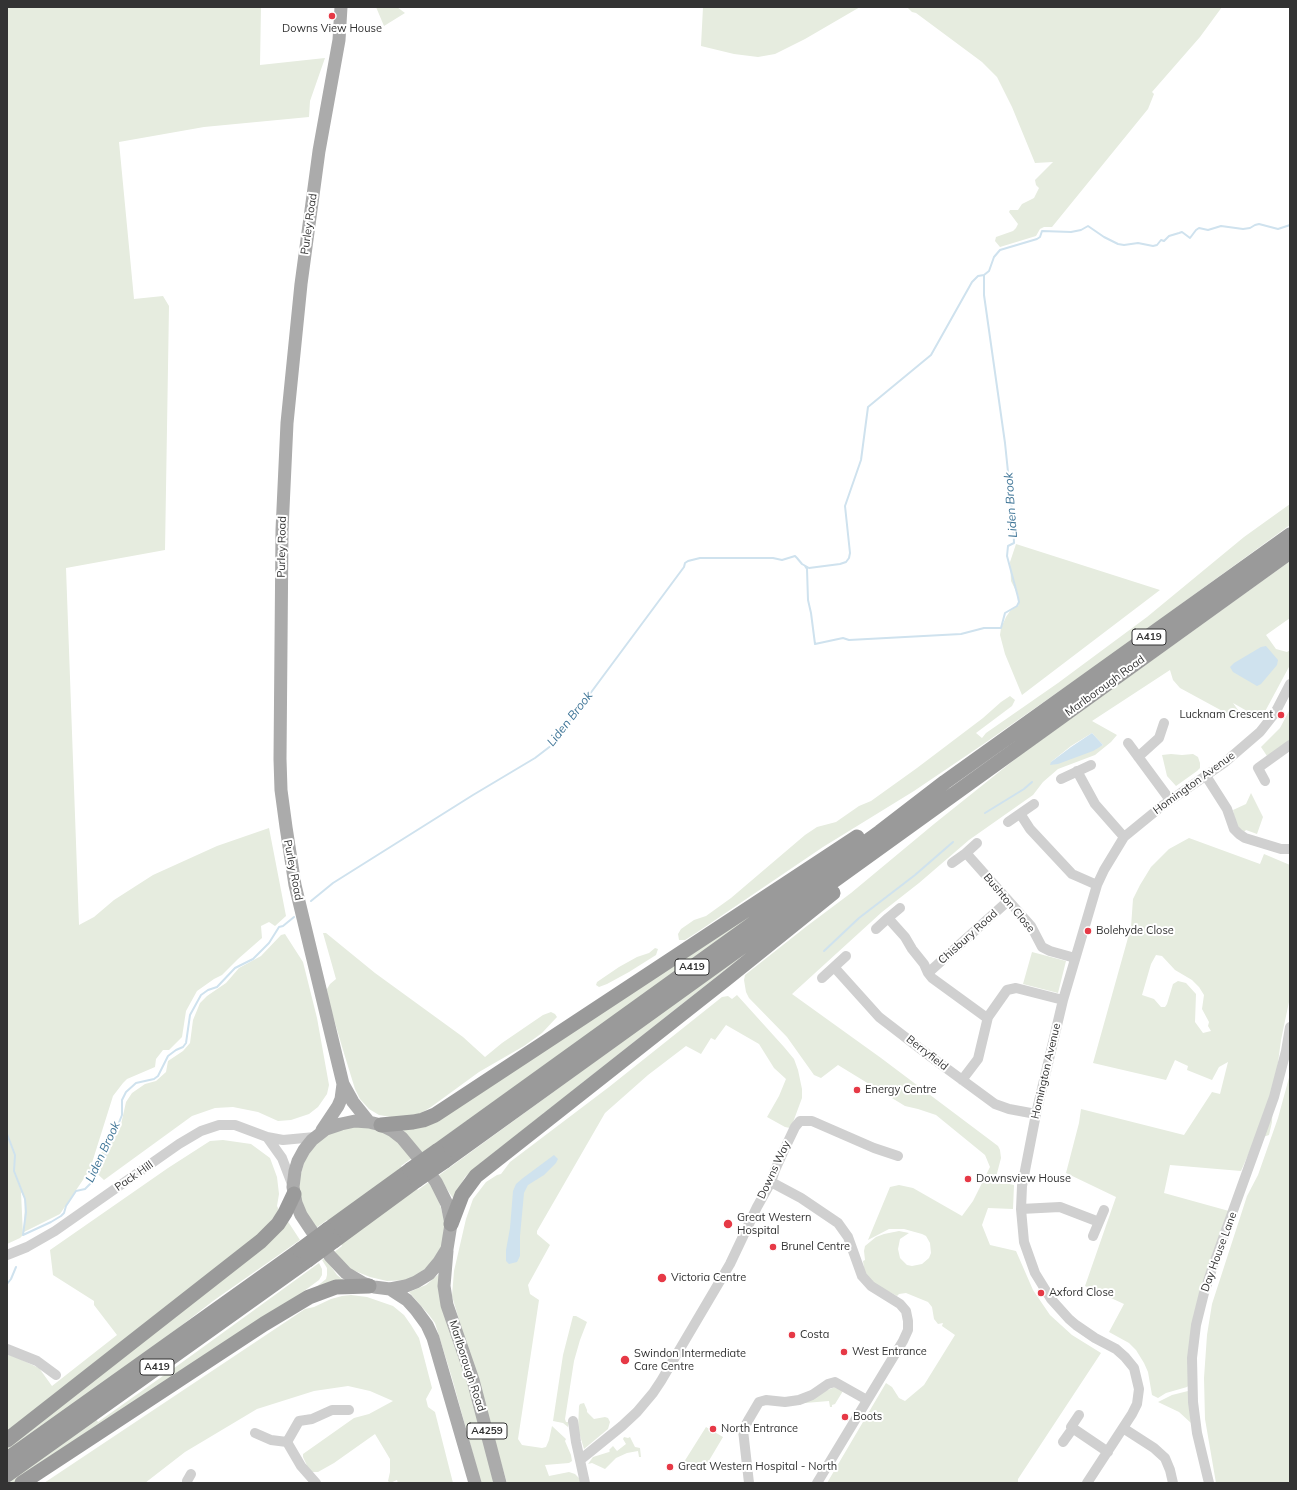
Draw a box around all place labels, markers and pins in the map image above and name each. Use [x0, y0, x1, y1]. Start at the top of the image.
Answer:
marker: Downs View House [327, 11, 337, 21]
place label: Downs View House [282, 22, 382, 36]
place label: Lucknam Crescent [1180, 708, 1273, 722]
marker: Lucknam Crescent [1276, 710, 1286, 720]
place label: Bolehyde Close [1096, 924, 1174, 938]
marker: Bolehyde Close [1083, 926, 1093, 936]
place label: Energy Centre [865, 1083, 936, 1097]
marker: Energy Centre [852, 1085, 862, 1095]
place label: Downsview House [976, 1172, 1071, 1186]
marker: Downsview House [963, 1174, 973, 1184]
place label: Great Western Hospital [737, 1211, 811, 1237]
marker: Great Western Hospital [722, 1218, 734, 1230]
place label: Brunel Centre [781, 1240, 850, 1254]
marker: Brunel Centre [768, 1242, 778, 1252]
place label: Victoria Centre [671, 1271, 746, 1285]
marker: Victoria Centre [656, 1272, 668, 1284]
place label: Axford Close [1049, 1286, 1114, 1300]
marker: Axford Close [1036, 1288, 1046, 1298]
place label: Costa [800, 1328, 829, 1342]
marker: Costa [787, 1330, 797, 1340]
place label: West Entrance [852, 1345, 927, 1359]
place label: Swindon Intermediate Care Centre [634, 1347, 746, 1373]
marker: West Entrance [839, 1347, 849, 1357]
marker: Swindon Intermediate Care Centre [619, 1354, 631, 1366]
place label: Boots [853, 1410, 882, 1424]
marker: Boots [840, 1412, 850, 1422]
place label: North Entrance [721, 1422, 798, 1436]
marker: North Entrance [708, 1424, 718, 1434]
place label: Great Western Hospital - North [678, 1460, 837, 1474]
marker: Great Western Hospital - North [665, 1462, 675, 1472]

